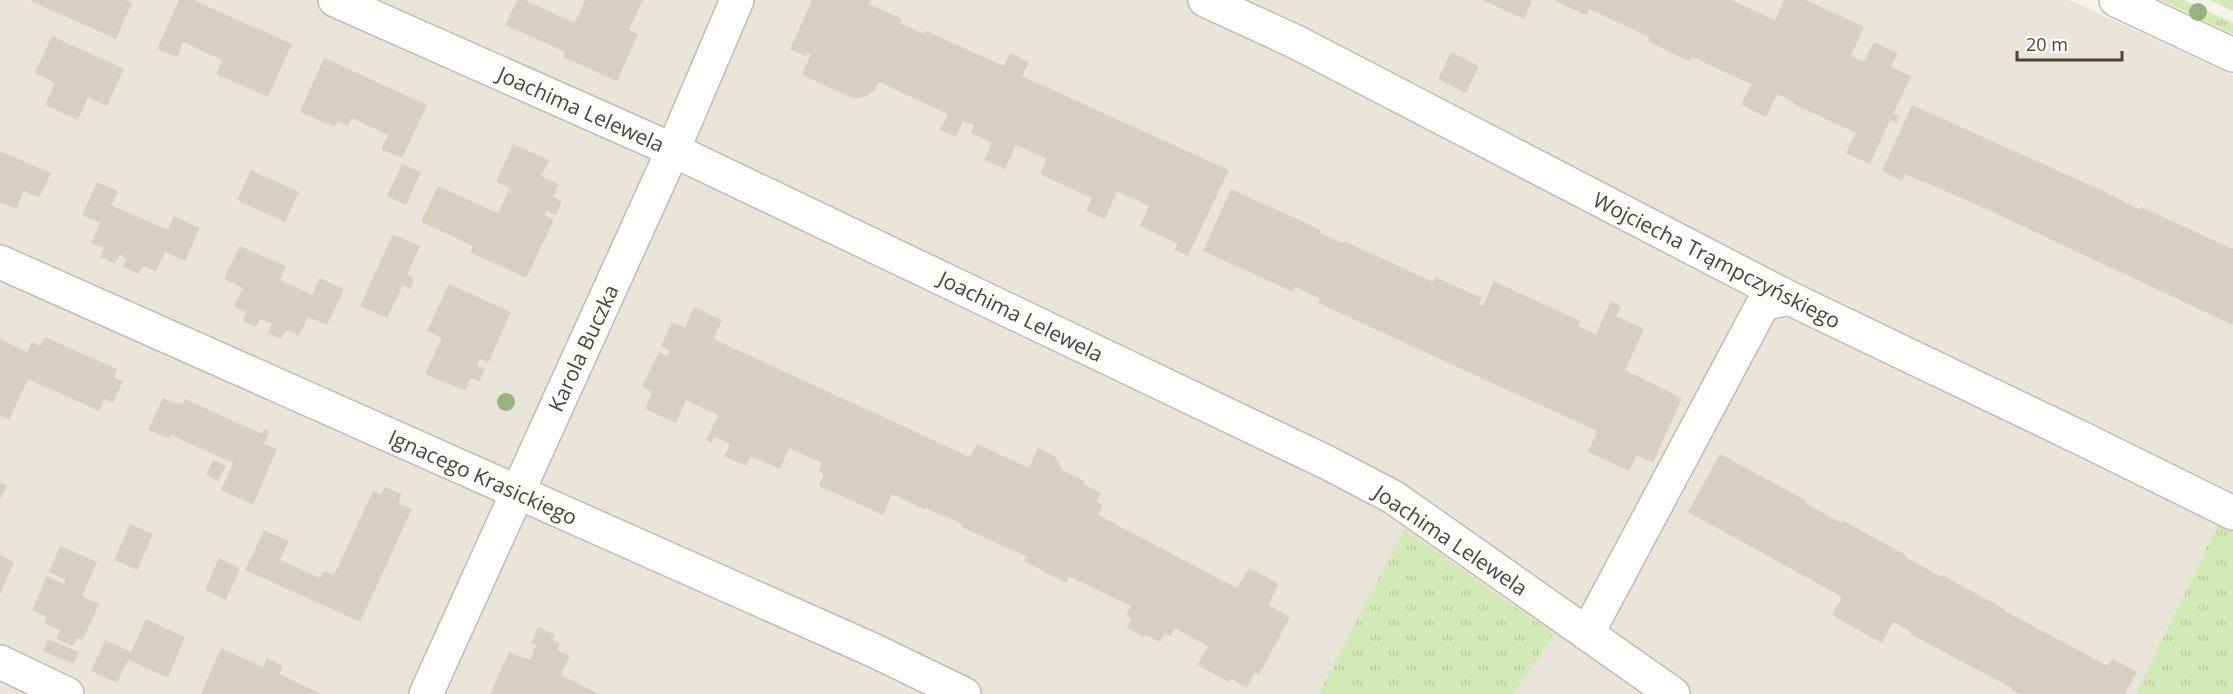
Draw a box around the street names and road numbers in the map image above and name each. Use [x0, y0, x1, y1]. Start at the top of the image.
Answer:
street label: Joachima Lelewela [491, 59, 669, 158]
street label: Wojciecha Trąmpczyńskiego [1589, 185, 1845, 335]
street label: Joachima Lelewela [932, 263, 1108, 368]
street label: Karola Buczka [541, 280, 625, 416]
street label: Ignacego Krasickiego [384, 423, 582, 531]
street label: Joachima Lelewela [1367, 477, 1533, 602]

